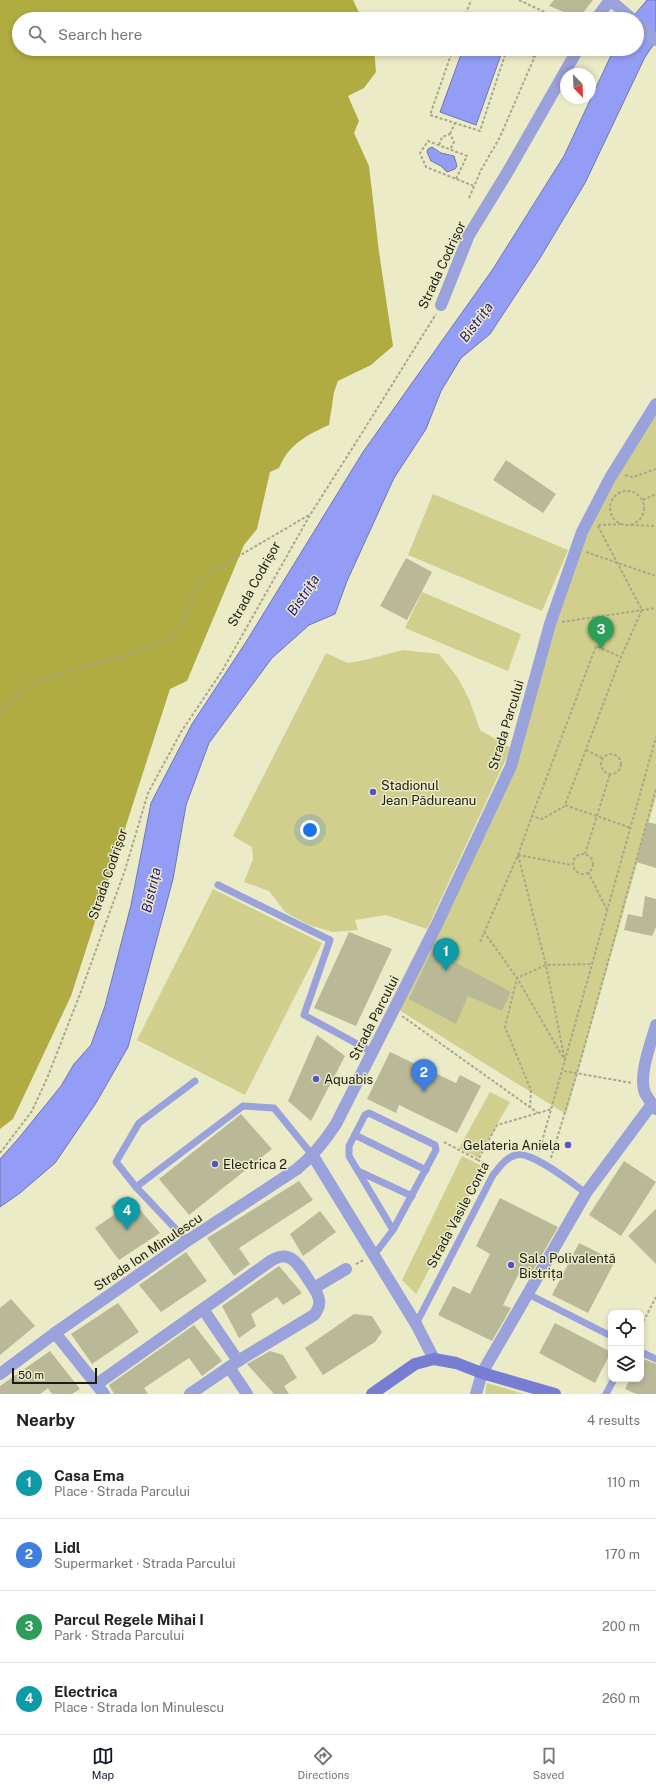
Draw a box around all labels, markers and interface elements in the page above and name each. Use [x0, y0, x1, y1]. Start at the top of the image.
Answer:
search box [12, 12, 644, 56]
icon: search [26, 23, 48, 45]
text: Search here [58, 26, 142, 43]
north arrow [560, 68, 596, 104]
street label: Strada Codrișor [415, 219, 469, 311]
water label: Bistrița [456, 299, 496, 345]
street label: Strada Codrișor [224, 539, 284, 629]
water label: Bistrița [284, 572, 322, 618]
pin: 3 [588, 616, 614, 649]
street label: Strada Parcului [485, 678, 527, 772]
place label: Stadionul Jean Pădureanu [381, 778, 476, 808]
marker: Stadionul Jean Pădureanu [368, 787, 378, 797]
your location [300, 820, 320, 840]
street label: Strada Codrișor [85, 827, 131, 921]
water label: Bistrița [138, 866, 164, 914]
pin: 1 [433, 938, 459, 971]
street label: Strada Parcului [346, 973, 402, 1063]
pin: 2 [411, 1059, 437, 1092]
place label: Aquabis [324, 1072, 373, 1087]
marker: Aquabis [311, 1074, 321, 1084]
place label: Gelateria Aniela [463, 1138, 560, 1153]
marker: Gelateria Aniela [563, 1140, 573, 1150]
place label: Electrica 2 [223, 1157, 287, 1172]
marker: Electrica 2 [210, 1159, 220, 1169]
street label: Strada Vasile Conta [424, 1159, 492, 1271]
pin: 4 [114, 1197, 140, 1230]
street label: Strada Ion Minulescu [91, 1210, 205, 1294]
place label: Sala Polivalentă Bistrița [519, 1251, 616, 1281]
marker: Sala Polivalentă Bistrița [506, 1260, 516, 1270]
map controls [608, 1310, 644, 1382]
button: locate [608, 1310, 644, 1346]
button: layers [608, 1346, 644, 1382]
scale bar [12, 1366, 97, 1385]
text: 50 m [18, 1369, 44, 1381]
text: Nearby [16, 1410, 75, 1430]
text: 4 results [587, 1413, 640, 1428]
text: Casa Ema [54, 1467, 124, 1484]
text: 1 [26, 1475, 32, 1490]
text: 110 m [607, 1475, 640, 1490]
text: Place · Strada Parcului [54, 1484, 190, 1499]
text: Lidl [54, 1539, 81, 1556]
text: 2 [25, 1547, 33, 1562]
text: 170 m [605, 1547, 640, 1562]
text: Supermarket · Strada Parcului [54, 1556, 236, 1571]
text: Parcul Regele Mihai I [54, 1611, 204, 1628]
text: 3 [25, 1619, 33, 1634]
text: 200 m [602, 1619, 640, 1634]
text: Park · Strada Parcului [54, 1628, 184, 1643]
text: Electrica [54, 1683, 118, 1700]
text: 4 [25, 1691, 33, 1706]
text: 260 m [602, 1691, 640, 1706]
text: Place · Strada Ion Minulescu [54, 1700, 224, 1715]
tab: Map [92, 1745, 114, 1781]
tab: Directions [298, 1745, 349, 1781]
tab: Saved [533, 1745, 564, 1781]

